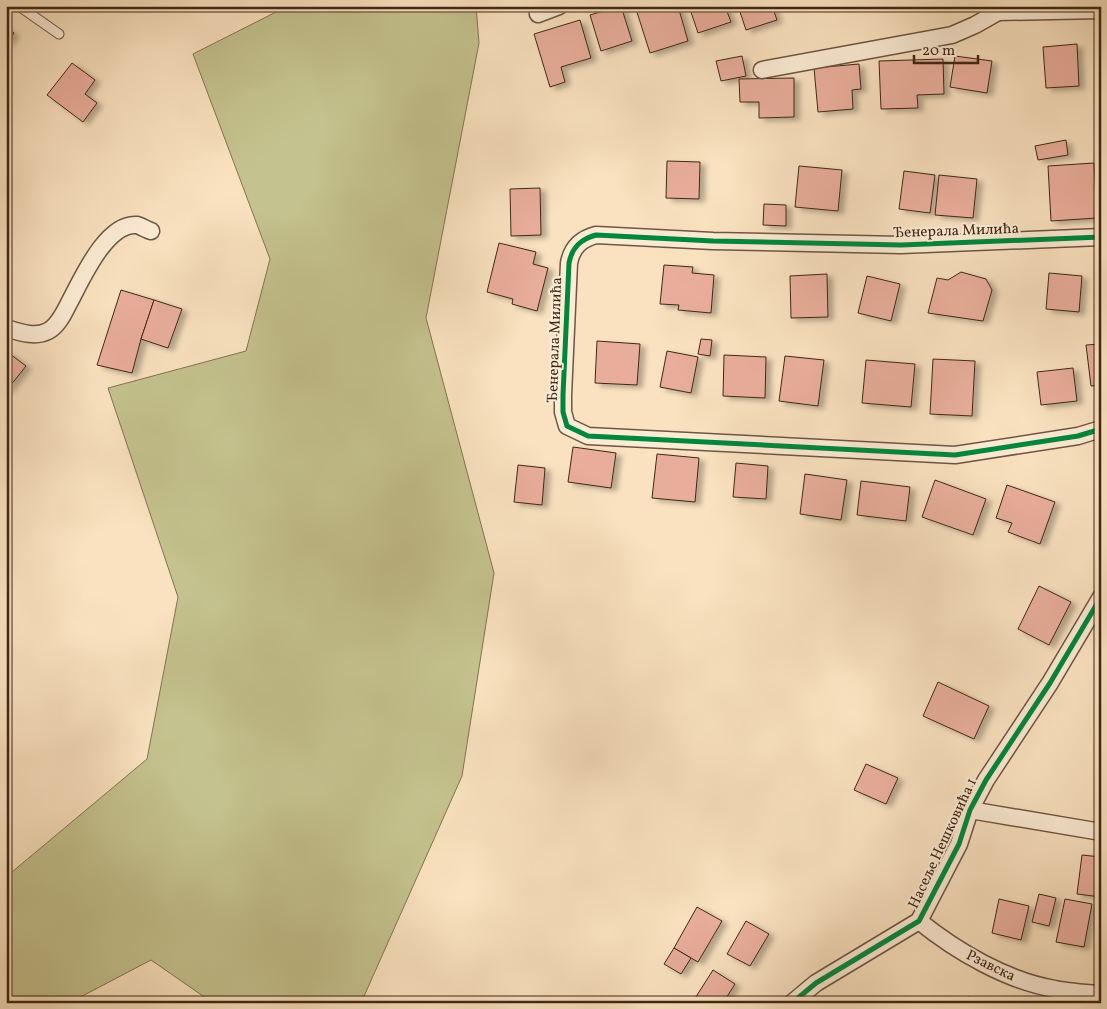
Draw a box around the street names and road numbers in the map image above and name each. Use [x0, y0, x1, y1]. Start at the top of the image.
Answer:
street label: Ђенерала Милића [893, 219, 1019, 244]
street label: Ђенерала Милића [543, 277, 568, 403]
street label: Насеље Нешковића 1 [904, 775, 983, 912]
street label: Рзавска [962, 945, 1019, 987]

